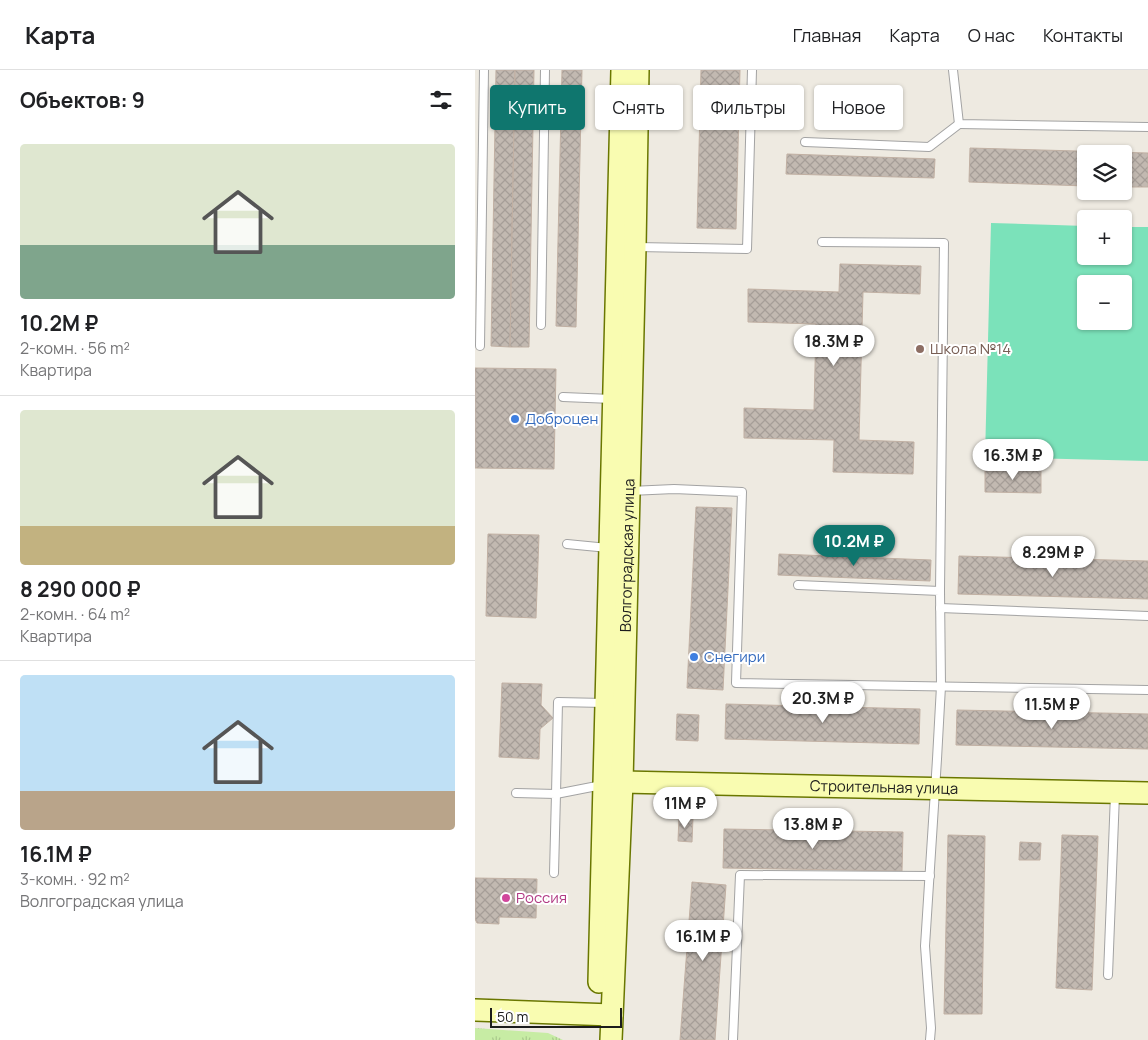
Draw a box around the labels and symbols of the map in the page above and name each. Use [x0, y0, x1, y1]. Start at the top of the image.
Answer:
pin: 18.3M ₽ [788, 324, 880, 367]
place label: Школа №14 [930, 338, 1011, 359]
marker: Школа №14 [914, 343, 926, 355]
place label: Доброцен [525, 408, 598, 429]
marker: Доброцен [509, 413, 521, 425]
pin: 16.3M ₽ [967, 438, 1059, 481]
street label: Волгоградская улица [615, 478, 639, 632]
pin: 10.2M ₽ [808, 524, 900, 567]
pin: 8.29M ₽ [1007, 536, 1099, 578]
place label: Снегири [704, 646, 765, 667]
marker: Снегири [688, 651, 700, 663]
pin: 20.3M ₽ [777, 682, 869, 724]
pin: 11.5M ₽ [1006, 688, 1098, 730]
street label: Строительная улица [810, 775, 958, 799]
pin: 11M ₽ [650, 786, 720, 829]
pin: 13.8M ₽ [767, 808, 859, 850]
place label: Россия [516, 887, 567, 908]
marker: Россия [500, 892, 512, 904]
pin: 16.1M ₽ [657, 920, 749, 962]
scale bar [490, 1005, 623, 1028]

